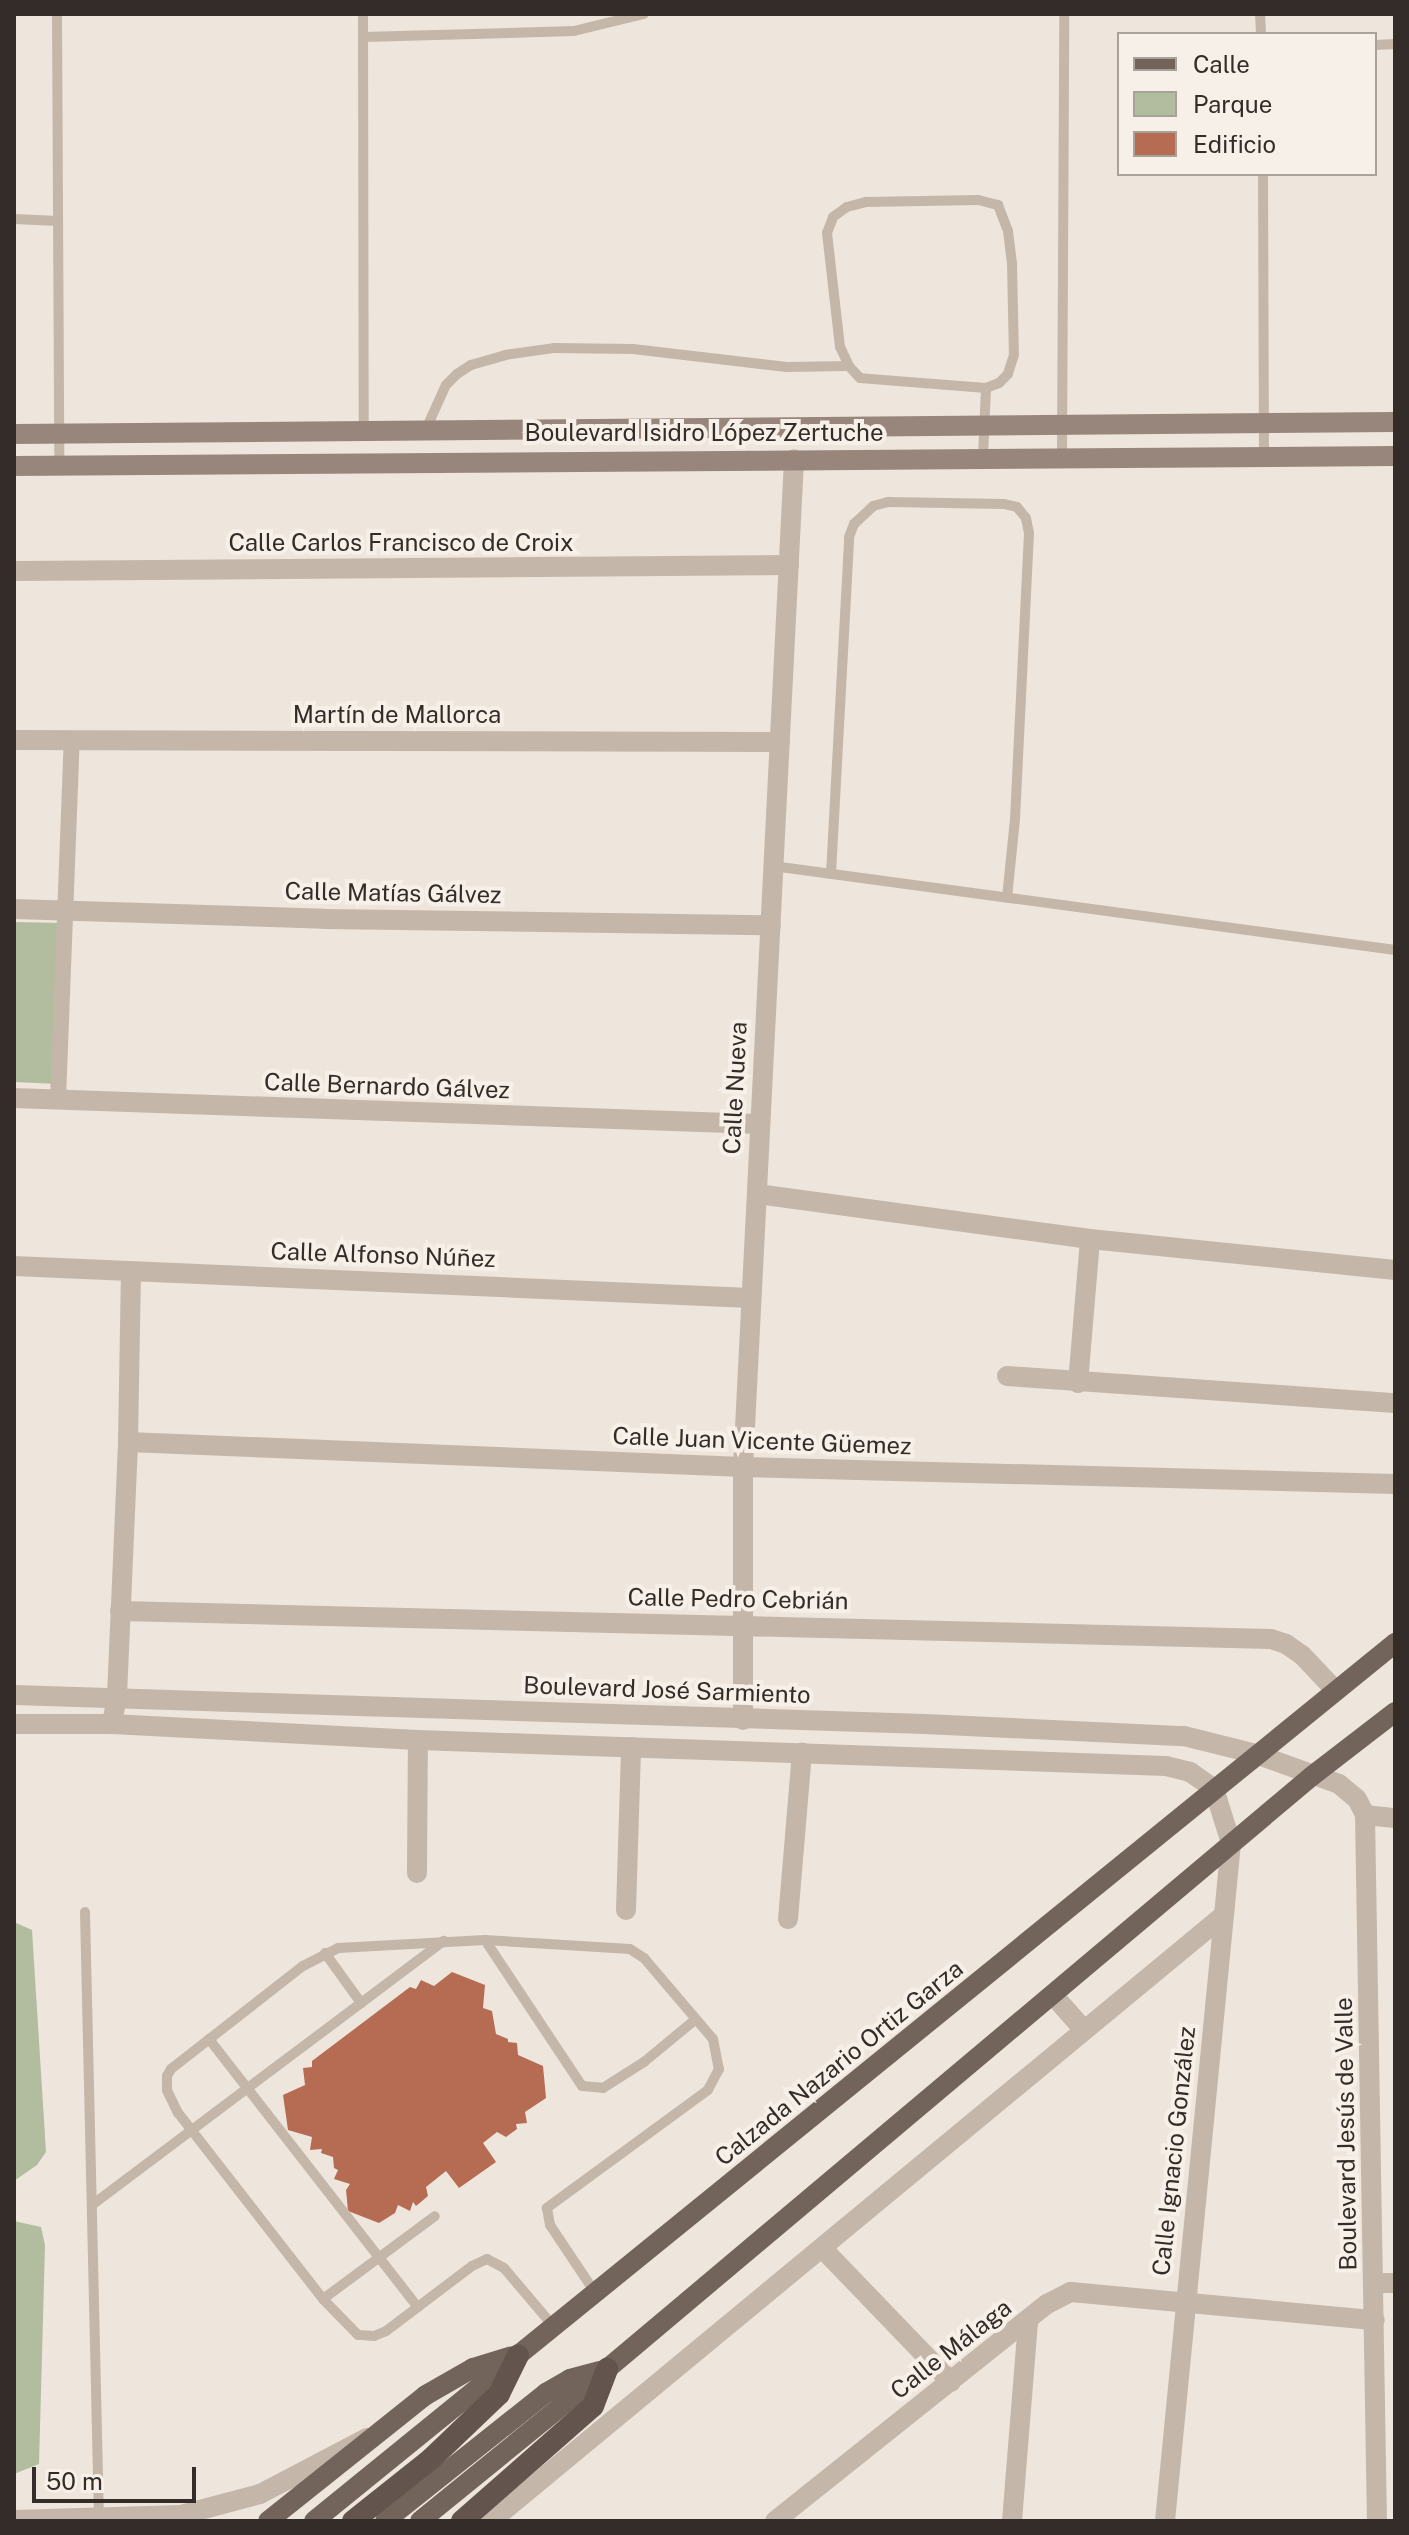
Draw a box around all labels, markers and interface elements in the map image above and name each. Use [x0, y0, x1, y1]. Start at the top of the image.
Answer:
legend [1117, 32, 1377, 176]
text: Calle [1193, 50, 1250, 78]
text: Parque [1193, 90, 1272, 118]
text: Edificio [1193, 130, 1276, 158]
street label: Boulevard Isidro López Zertuche [524, 419, 884, 447]
street label: Calle Carlos Francisco de Croix [228, 529, 574, 557]
street label: Martín de Mallorca [292, 701, 502, 729]
street label: Calle Matías Gálvez [284, 877, 502, 909]
street label: Calle Nueva [717, 1021, 753, 1155]
street label: Calle Bernardo Gálvez [264, 1067, 510, 1105]
street label: Calle Alfonso Núñez [270, 1237, 496, 1273]
street label: Calle Juan Vicente Güemez [612, 1421, 912, 1461]
street label: Calle Pedro Cebrián [627, 1583, 849, 1615]
street label: Boulevard José Sarmiento [523, 1671, 811, 1709]
street label: Calzada Nazario Ortiz Garza [709, 1954, 969, 2172]
street label: Boulevard Jesús de Valle [1329, 1997, 1363, 2271]
street label: Calle Ignacio González [1147, 2025, 1201, 2277]
street label: Calle Málaga [885, 2293, 1017, 2405]
scale bar [36, 2451, 200, 2501]
text: 50 m [46, 2467, 103, 2495]

